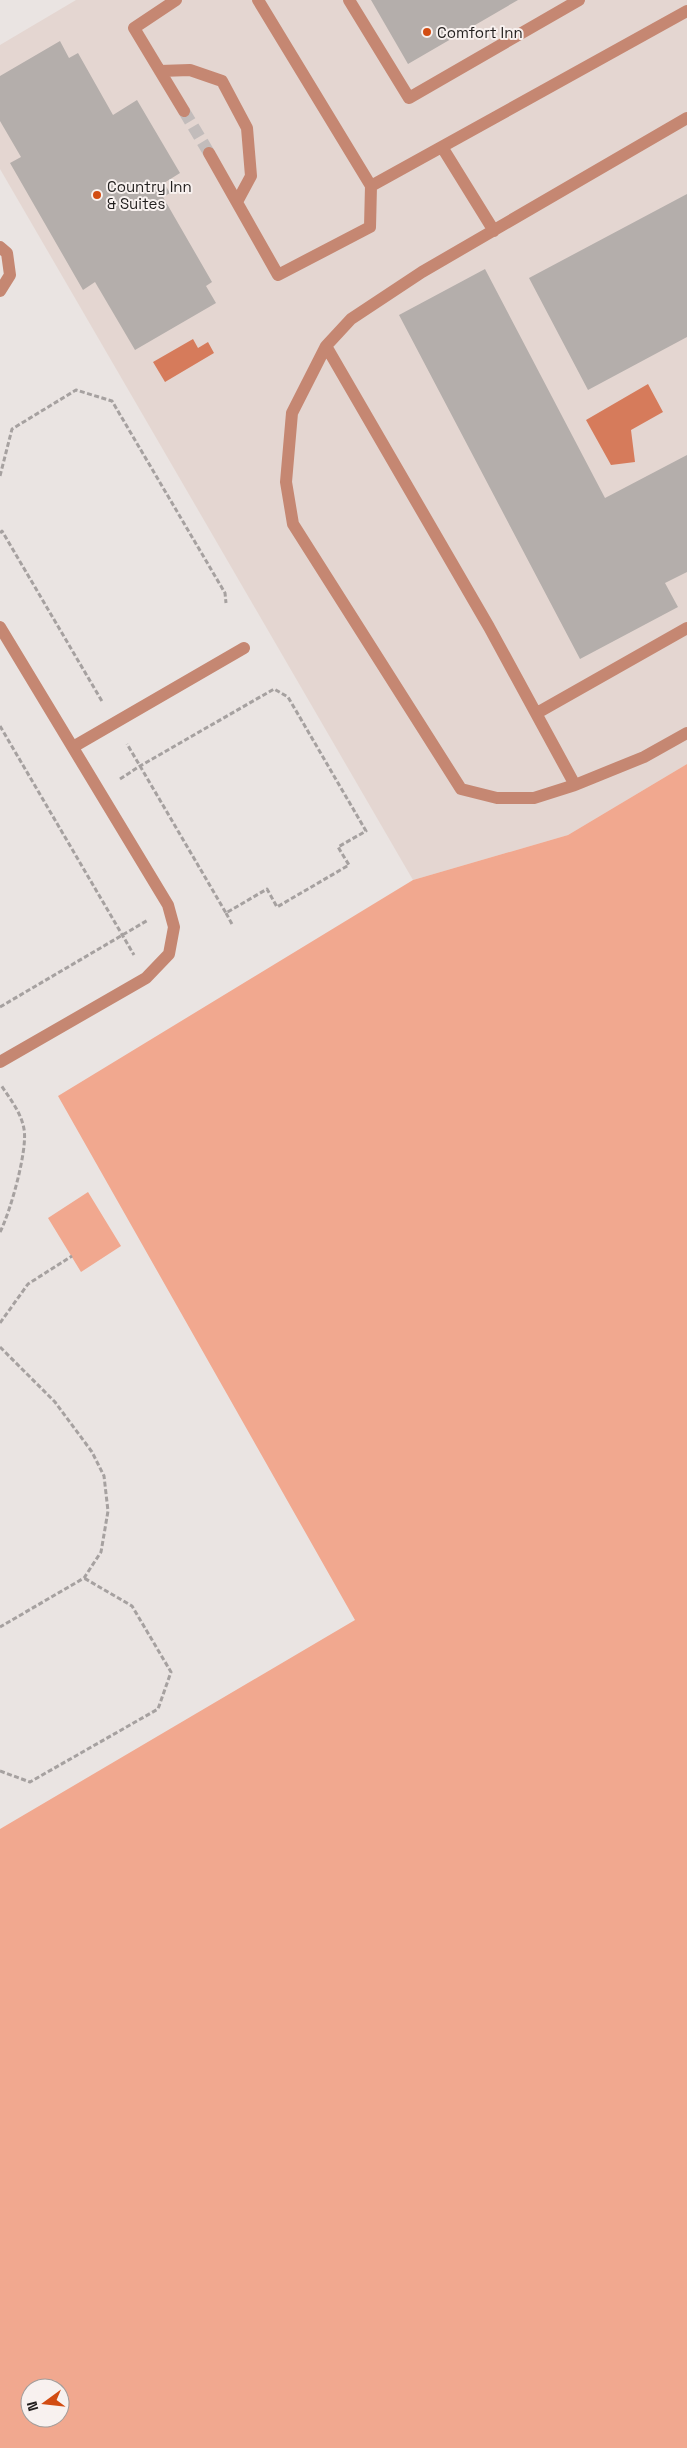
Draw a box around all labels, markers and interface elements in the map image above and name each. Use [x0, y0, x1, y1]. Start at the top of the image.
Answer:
place label: Comfort Inn [437, 23, 523, 42]
marker: Comfort Inn [421, 26, 433, 38]
place label: Country Inn & Suites [107, 177, 192, 213]
marker: Country Inn & Suites [91, 189, 103, 201]
north arrow [20, 2378, 70, 2428]
text: N [23, 2399, 42, 2413]

